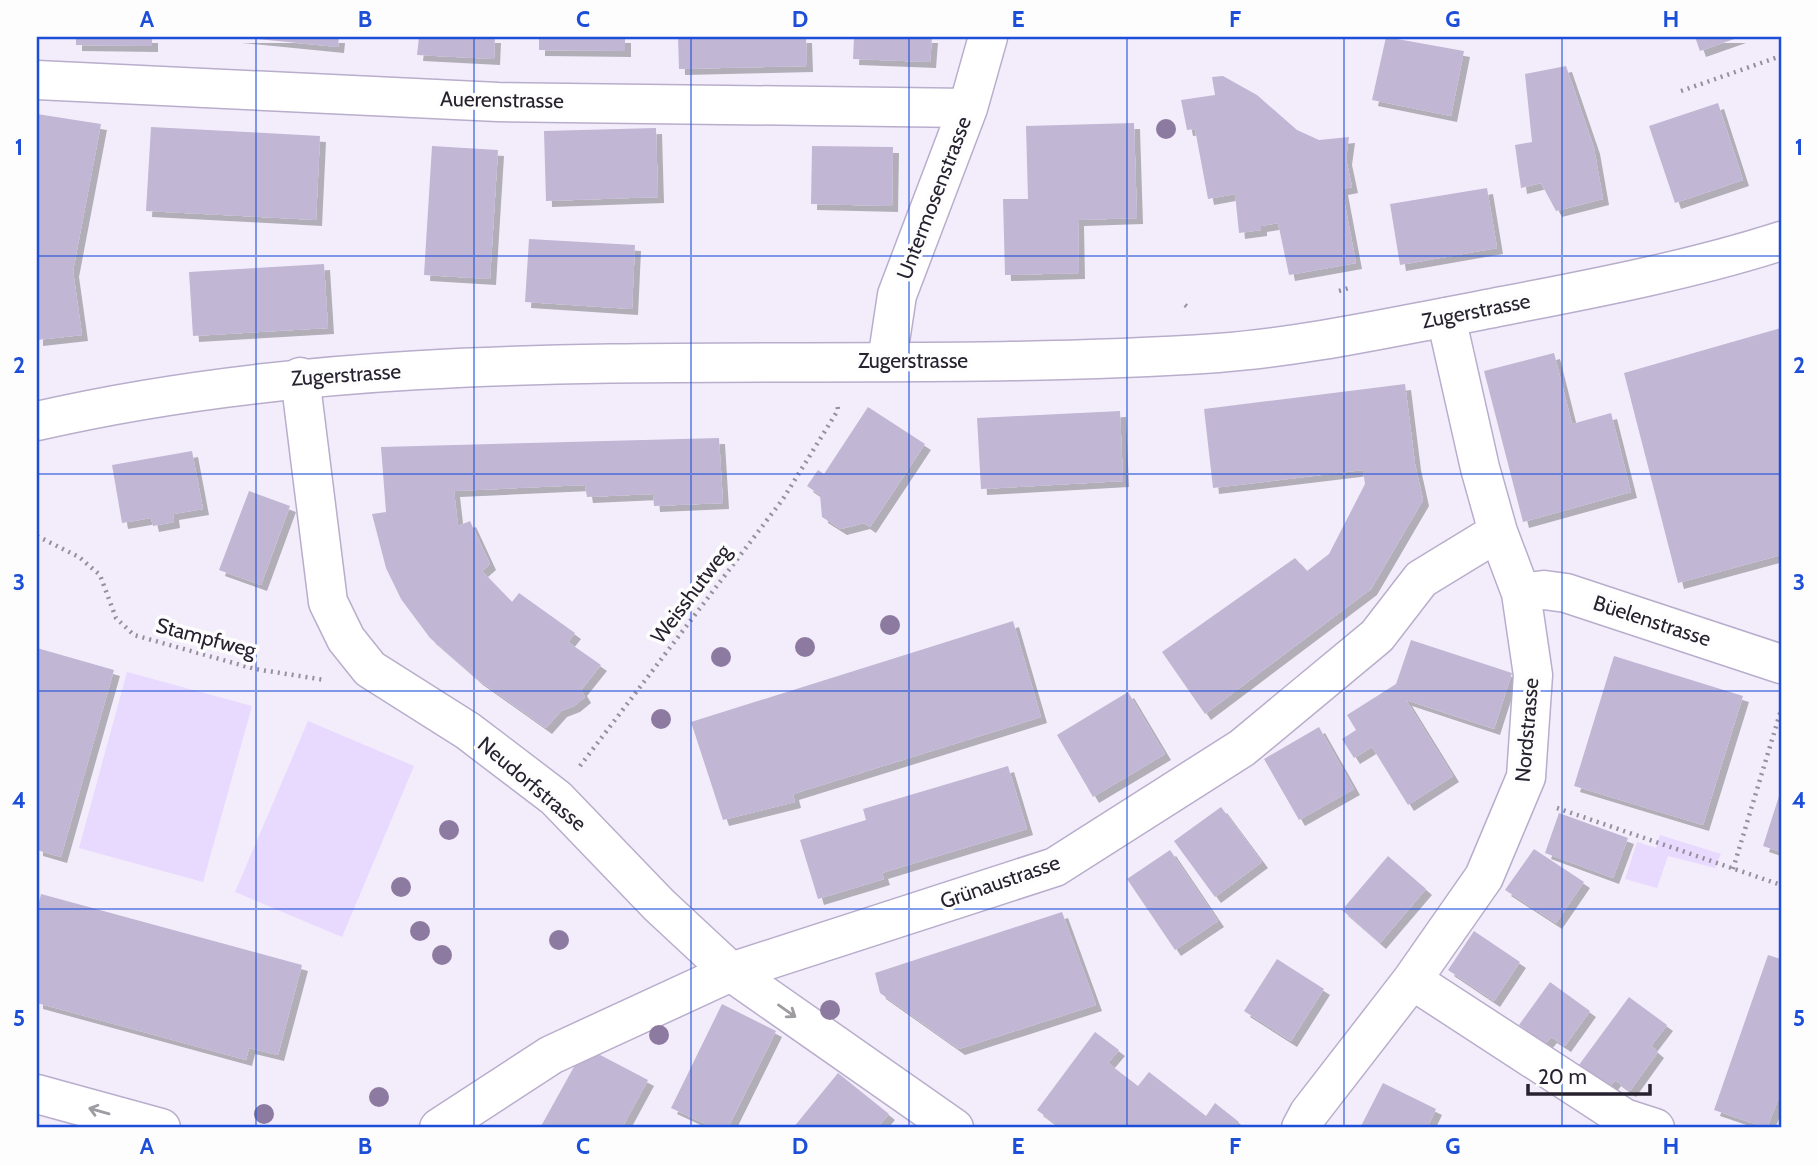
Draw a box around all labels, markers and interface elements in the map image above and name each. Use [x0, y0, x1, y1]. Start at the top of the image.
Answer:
text: A [140, 5, 155, 33]
text: B [358, 5, 372, 33]
text: C [576, 5, 590, 33]
text: D [792, 5, 808, 33]
text: E [1011, 5, 1025, 33]
text: F [1229, 5, 1241, 33]
text: G [1445, 5, 1461, 33]
text: H [1663, 5, 1679, 33]
street label: Auerenstrasse [440, 86, 564, 113]
street label: Untermosenstrasse [891, 113, 976, 283]
text: 1 [15, 133, 23, 161]
text: 1 [1795, 133, 1803, 161]
street label: Zugerstrasse [1419, 288, 1533, 333]
street label: Zugerstrasse [858, 348, 968, 373]
text: 2 [13, 351, 25, 379]
text: 2 [1793, 351, 1805, 379]
street label: Zugerstrasse [290, 358, 402, 391]
street label: Weisshutweg [645, 539, 736, 648]
text: 3 [13, 568, 25, 596]
text: 3 [1793, 568, 1805, 596]
street label: Büelenstrasse [1590, 590, 1714, 651]
street label: Stampfweg [153, 612, 259, 663]
street label: Nordstrasse [1509, 677, 1544, 783]
street label: Neudorfstrasse [473, 731, 592, 836]
text: 4 [12, 786, 26, 814]
text: 4 [1792, 786, 1806, 814]
street label: Grünaustrasse [937, 849, 1063, 914]
text: 5 [13, 1004, 25, 1032]
one-way arrow [777, 1004, 796, 1018]
text: 5 [1793, 1004, 1805, 1032]
scale bar [1528, 1053, 1650, 1097]
text: 20 m [1538, 1064, 1587, 1089]
one-way arrow [88, 1104, 111, 1117]
text: A [140, 1132, 155, 1160]
text: B [358, 1132, 372, 1160]
text: C [576, 1132, 590, 1160]
text: D [792, 1132, 808, 1160]
text: E [1011, 1132, 1025, 1160]
text: F [1229, 1132, 1241, 1160]
text: G [1445, 1132, 1461, 1160]
text: H [1663, 1132, 1679, 1160]

